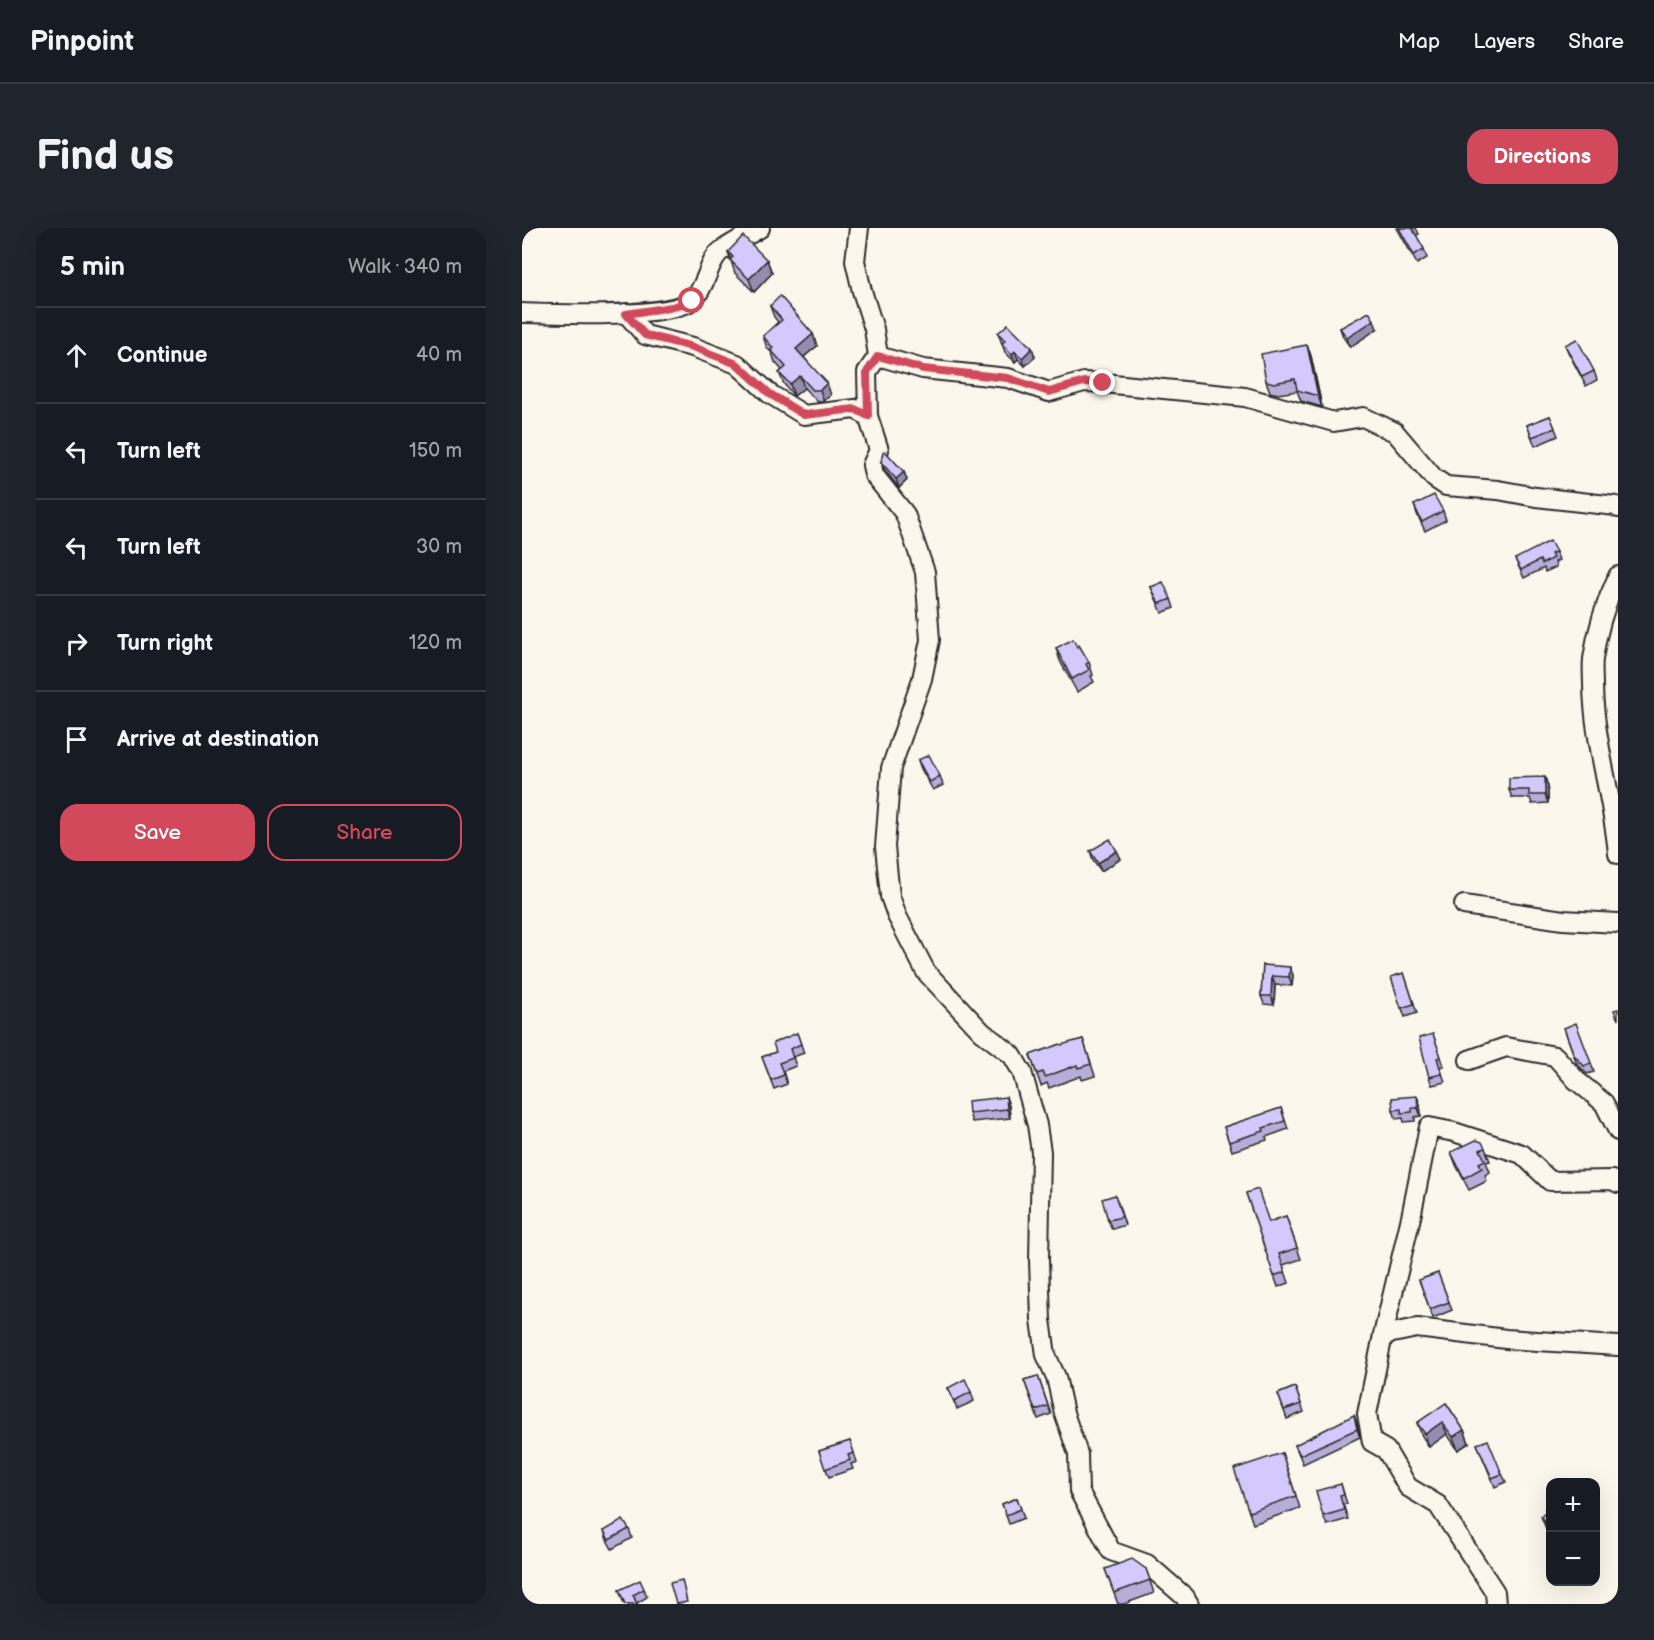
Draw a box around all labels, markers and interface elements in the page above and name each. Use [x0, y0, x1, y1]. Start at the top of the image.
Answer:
text: Pinpoint [30, 25, 134, 58]
text: Map [1398, 29, 1440, 54]
text: Layers [1473, 29, 1535, 54]
text: Share [1568, 29, 1624, 54]
button: Directions [1467, 129, 1618, 184]
text: Find us [36, 131, 174, 182]
text: 5 min [60, 252, 125, 283]
text: Walk · 340 m [348, 255, 462, 279]
route start [678, 287, 704, 313]
icon: ahead [60, 339, 93, 372]
text: Continue [117, 342, 207, 369]
text: 40 m [416, 343, 462, 367]
route end [1089, 369, 1115, 395]
icon: left [60, 435, 93, 468]
text: Turn left [117, 438, 201, 465]
text: 150 m [409, 439, 462, 463]
icon: left [60, 531, 93, 564]
text: Turn left [117, 534, 201, 561]
text: 30 m [416, 535, 462, 559]
icon: right [60, 627, 93, 660]
text: Turn right [117, 630, 213, 657]
text: 120 m [409, 631, 462, 655]
icon: arrive [60, 723, 93, 756]
text: Arrive at destination [117, 726, 319, 753]
button: Save [60, 804, 255, 861]
button: Share [267, 804, 462, 861]
map controls [1546, 1478, 1600, 1586]
button: + [1546, 1478, 1600, 1532]
button: − [1546, 1532, 1600, 1586]

